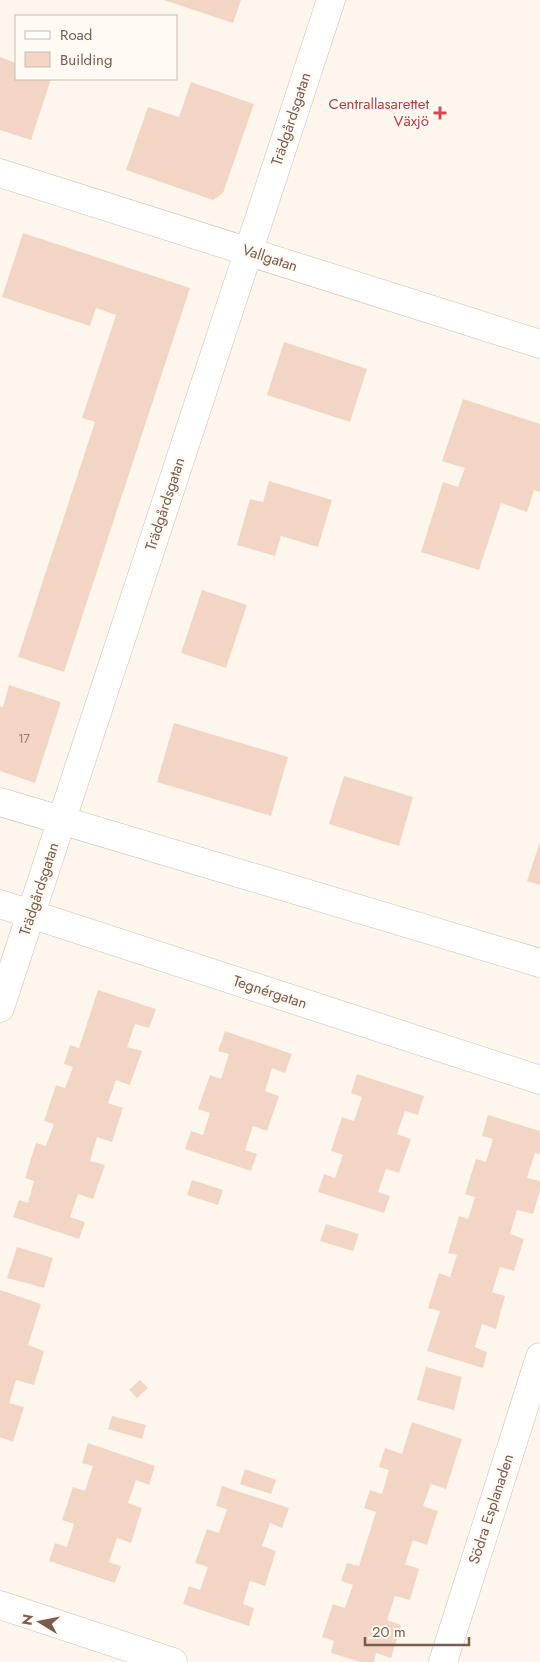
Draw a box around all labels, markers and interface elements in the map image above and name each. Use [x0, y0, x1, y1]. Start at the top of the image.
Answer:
legend [15, 15, 178, 80]
text: Road [60, 24, 92, 46]
text: Building [60, 49, 112, 71]
street label: Trädgårdsgatan [266, 70, 316, 168]
place label: Centrallasarettet Växjö [329, 93, 429, 132]
marker: Centrallasarettet Växjö [433, 106, 447, 120]
street label: Vallgatan [240, 239, 300, 277]
street label: Trädgårdsgatan [140, 455, 190, 553]
house number: 17 [18, 730, 31, 748]
street label: Trädgårdsgatan [14, 840, 64, 938]
street label: Tegnérgatan [230, 970, 310, 1014]
street label: Södra Esplanaden [463, 1451, 519, 1567]
north arrow [15, 1597, 65, 1647]
text: N [16, 1613, 38, 1627]
scale bar [365, 1614, 469, 1646]
text: 20 m [372, 1621, 406, 1643]

